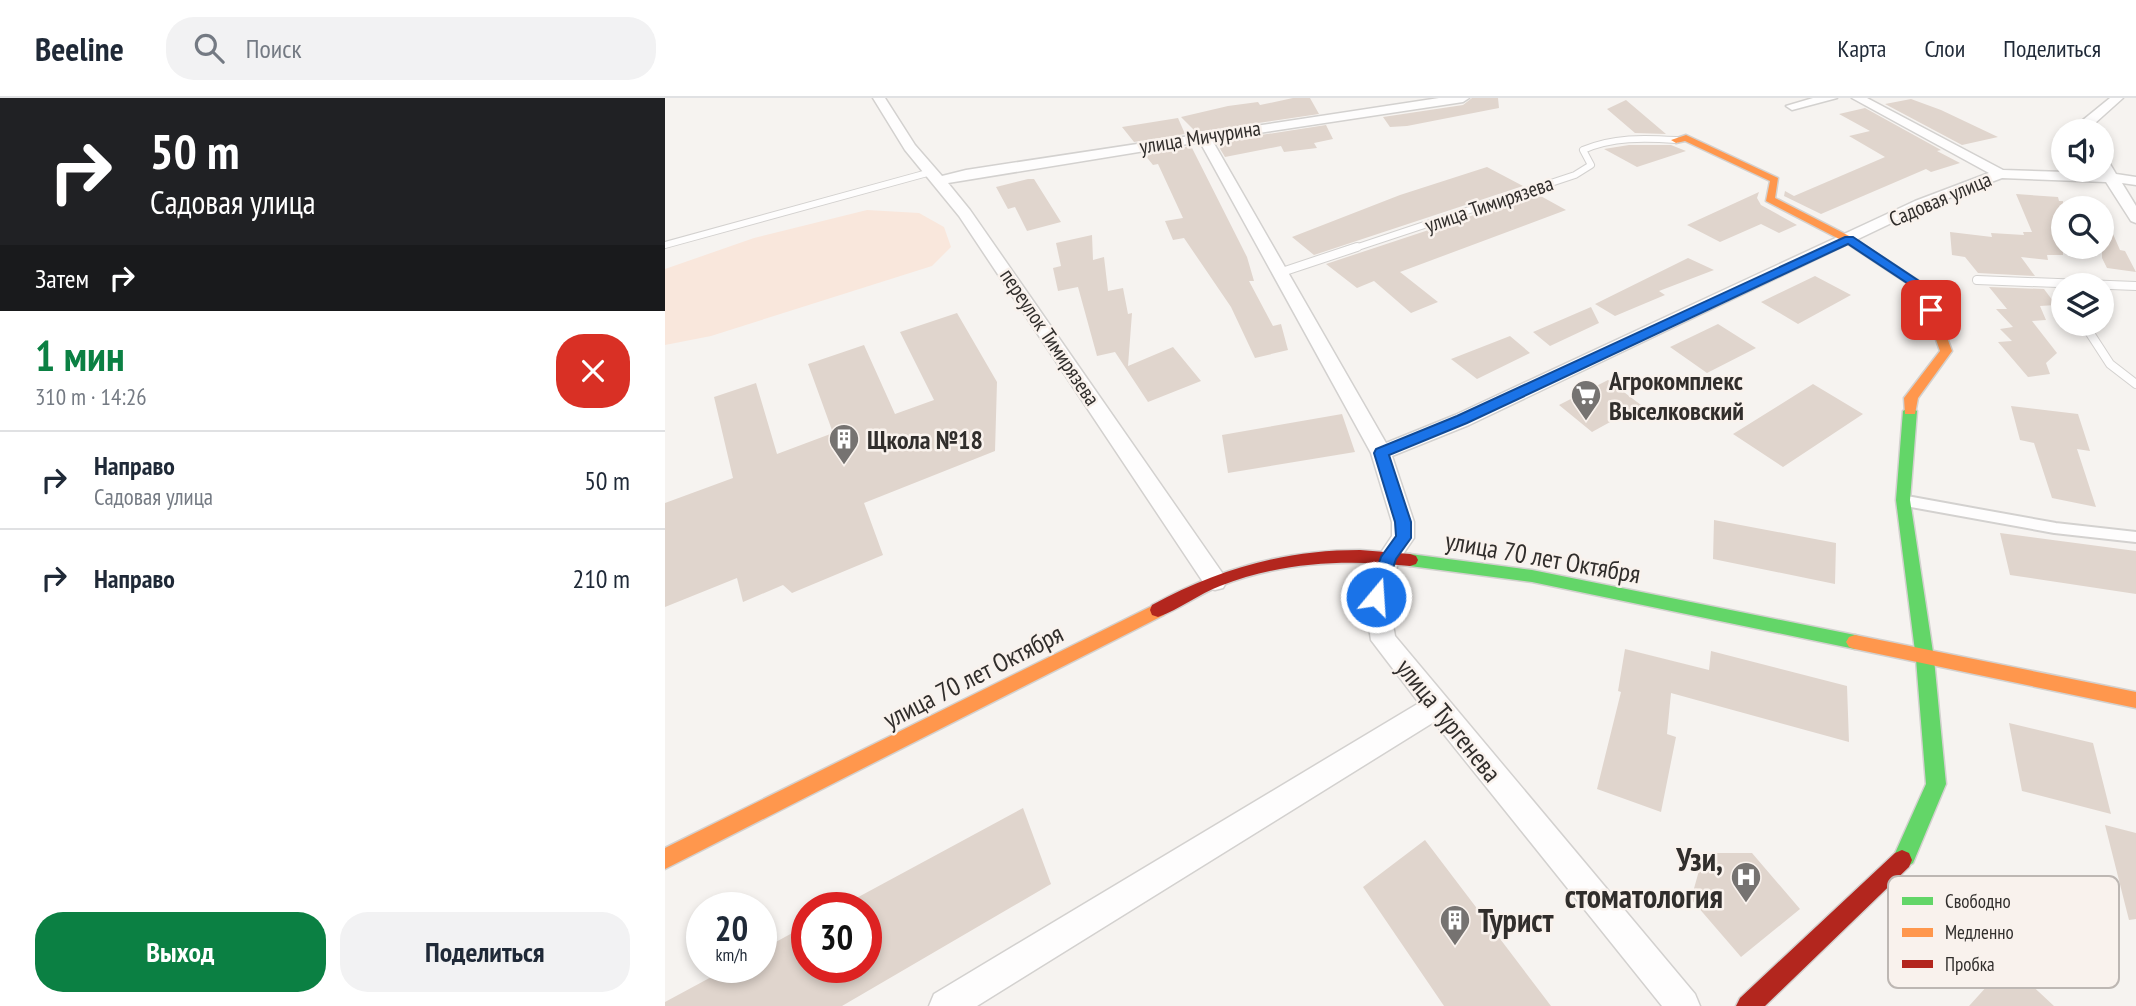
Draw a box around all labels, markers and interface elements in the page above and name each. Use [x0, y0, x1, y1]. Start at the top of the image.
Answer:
search box [166, 17, 656, 80]
text: Beeline [35, 27, 124, 70]
icon: search [190, 29, 228, 67]
text: Поиск [246, 32, 301, 65]
text: Карта [1838, 33, 1886, 64]
text: Слои [1924, 33, 1965, 64]
text: Поделиться [2003, 33, 2101, 64]
street label: улица Мичурина [1138, 114, 1262, 160]
text: 50 m [150, 119, 239, 183]
map controls [2051, 119, 2114, 336]
button: sound [2051, 119, 2114, 182]
icon: right [35, 126, 126, 217]
street label: Садовая улица [1885, 165, 1995, 233]
street label: улица Тимирязева [1421, 169, 1557, 239]
text: Садовая улица [150, 181, 316, 223]
button: search [2051, 196, 2114, 259]
icon: right [103, 259, 141, 297]
text: Затем [35, 262, 89, 295]
street label: переулок Тимирязева [994, 263, 1106, 411]
button: layers [2051, 273, 2114, 336]
pin [1901, 280, 1961, 340]
icon: arrive [1912, 291, 1950, 329]
text: 1 мин [35, 328, 125, 383]
button: close [556, 334, 630, 408]
place label: Агрокомплекс Выселковский [1608, 364, 1744, 427]
supermarket icon: Агрокомплекс Выселковский [1569, 378, 1603, 422]
text: 310 m · 14:26 [35, 382, 147, 411]
building icon: Щкола №18 [827, 422, 861, 466]
place label: Щкола №18 [867, 423, 983, 456]
text: Направо [94, 449, 175, 482]
icon: right [35, 461, 73, 499]
text: 50 m [584, 464, 630, 497]
text: Садовая улица [94, 482, 213, 511]
street label: улица 70 лет Октября [1443, 524, 1643, 590]
icon: right [35, 559, 73, 597]
position arrow [1339, 560, 1413, 634]
text: Направо [94, 562, 175, 595]
text: 210 m [572, 562, 630, 595]
street label: улица 70 лет Октября [877, 616, 1069, 736]
street label: улица Тургенева [1389, 652, 1509, 788]
place label: Узи, стоматология [1565, 838, 1723, 917]
hospital icon: Узи, стоматология [1729, 860, 1763, 904]
legend [1888, 876, 2119, 988]
text: Свободно [1945, 889, 2011, 913]
speed limit sign: 30 [791, 892, 882, 983]
place label: Турист [1478, 899, 1555, 941]
building icon: Турист [1438, 903, 1472, 947]
text: 20 [715, 905, 748, 951]
button: Выход [35, 912, 326, 992]
button: Поделиться [340, 912, 630, 992]
text: Медленно [1945, 920, 2014, 944]
text: km/h [716, 943, 747, 966]
text: Пробка [1945, 952, 1995, 976]

